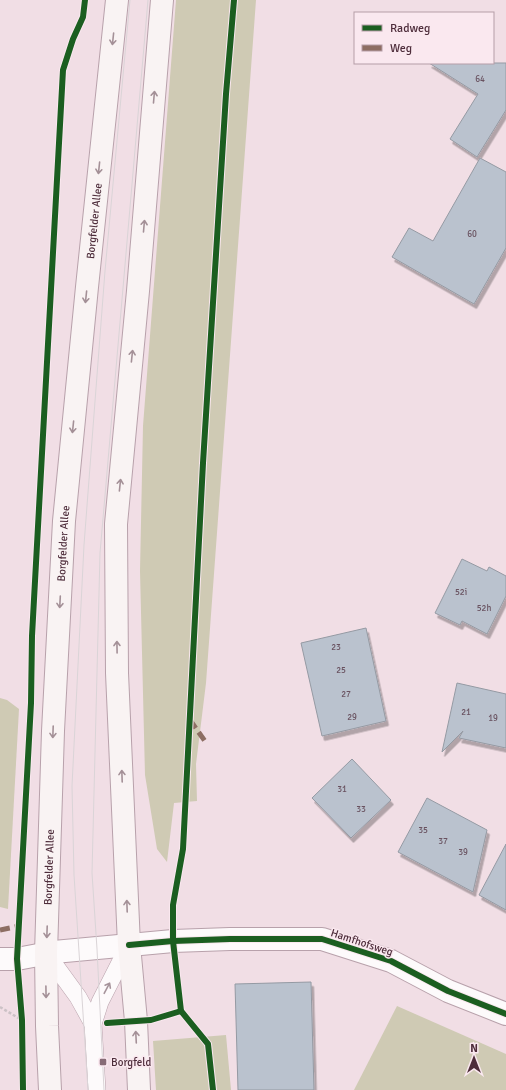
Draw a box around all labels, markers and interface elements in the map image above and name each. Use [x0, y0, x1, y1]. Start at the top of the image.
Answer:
legend [354, 12, 494, 64]
text: Radweg [390, 21, 430, 36]
one-way arrow [109, 32, 116, 45]
text: Weg [390, 41, 412, 56]
house number: 64 [475, 74, 485, 85]
one-way arrow [151, 91, 158, 104]
one-way arrow [95, 161, 103, 174]
street label: Borgfelder Allee [84, 182, 105, 260]
one-way arrow [140, 220, 147, 233]
house number: 60 [467, 229, 477, 240]
one-way arrow [82, 290, 89, 303]
one-way arrow [128, 350, 136, 363]
one-way arrow [69, 420, 77, 433]
one-way arrow [116, 479, 123, 492]
street label: Borgfelder Allee [55, 505, 72, 582]
house number: 52i [455, 587, 467, 598]
one-way arrow [56, 595, 63, 608]
house number: 52h [477, 603, 491, 614]
one-way arrow [113, 641, 121, 654]
house number: 23 [331, 642, 341, 653]
house number: 25 [336, 665, 346, 676]
house number: 27 [341, 689, 351, 700]
house number: 21 [461, 707, 471, 718]
house number: 29 [347, 712, 357, 723]
house number: 19 [488, 713, 498, 724]
one-way arrow [49, 725, 57, 738]
one-way arrow [118, 770, 126, 783]
house number: 31 [337, 784, 347, 795]
house number: 33 [356, 804, 366, 815]
house number: 35 [418, 825, 428, 836]
street label: Borgfelder Allee [42, 829, 57, 905]
house number: 37 [438, 836, 448, 847]
house number: 39 [458, 847, 468, 858]
one-way arrow [124, 900, 131, 913]
one-way arrow [43, 925, 50, 938]
street label: Hamfhofsweg [329, 926, 395, 959]
one-way arrow [104, 982, 111, 994]
one-way arrow [42, 985, 50, 998]
one-way arrow [133, 1031, 140, 1044]
north arrow [454, 1038, 494, 1078]
text: N [470, 1042, 478, 1055]
place label: Borgfeld [111, 1056, 151, 1069]
marker: Borgfeld [98, 1057, 108, 1067]

